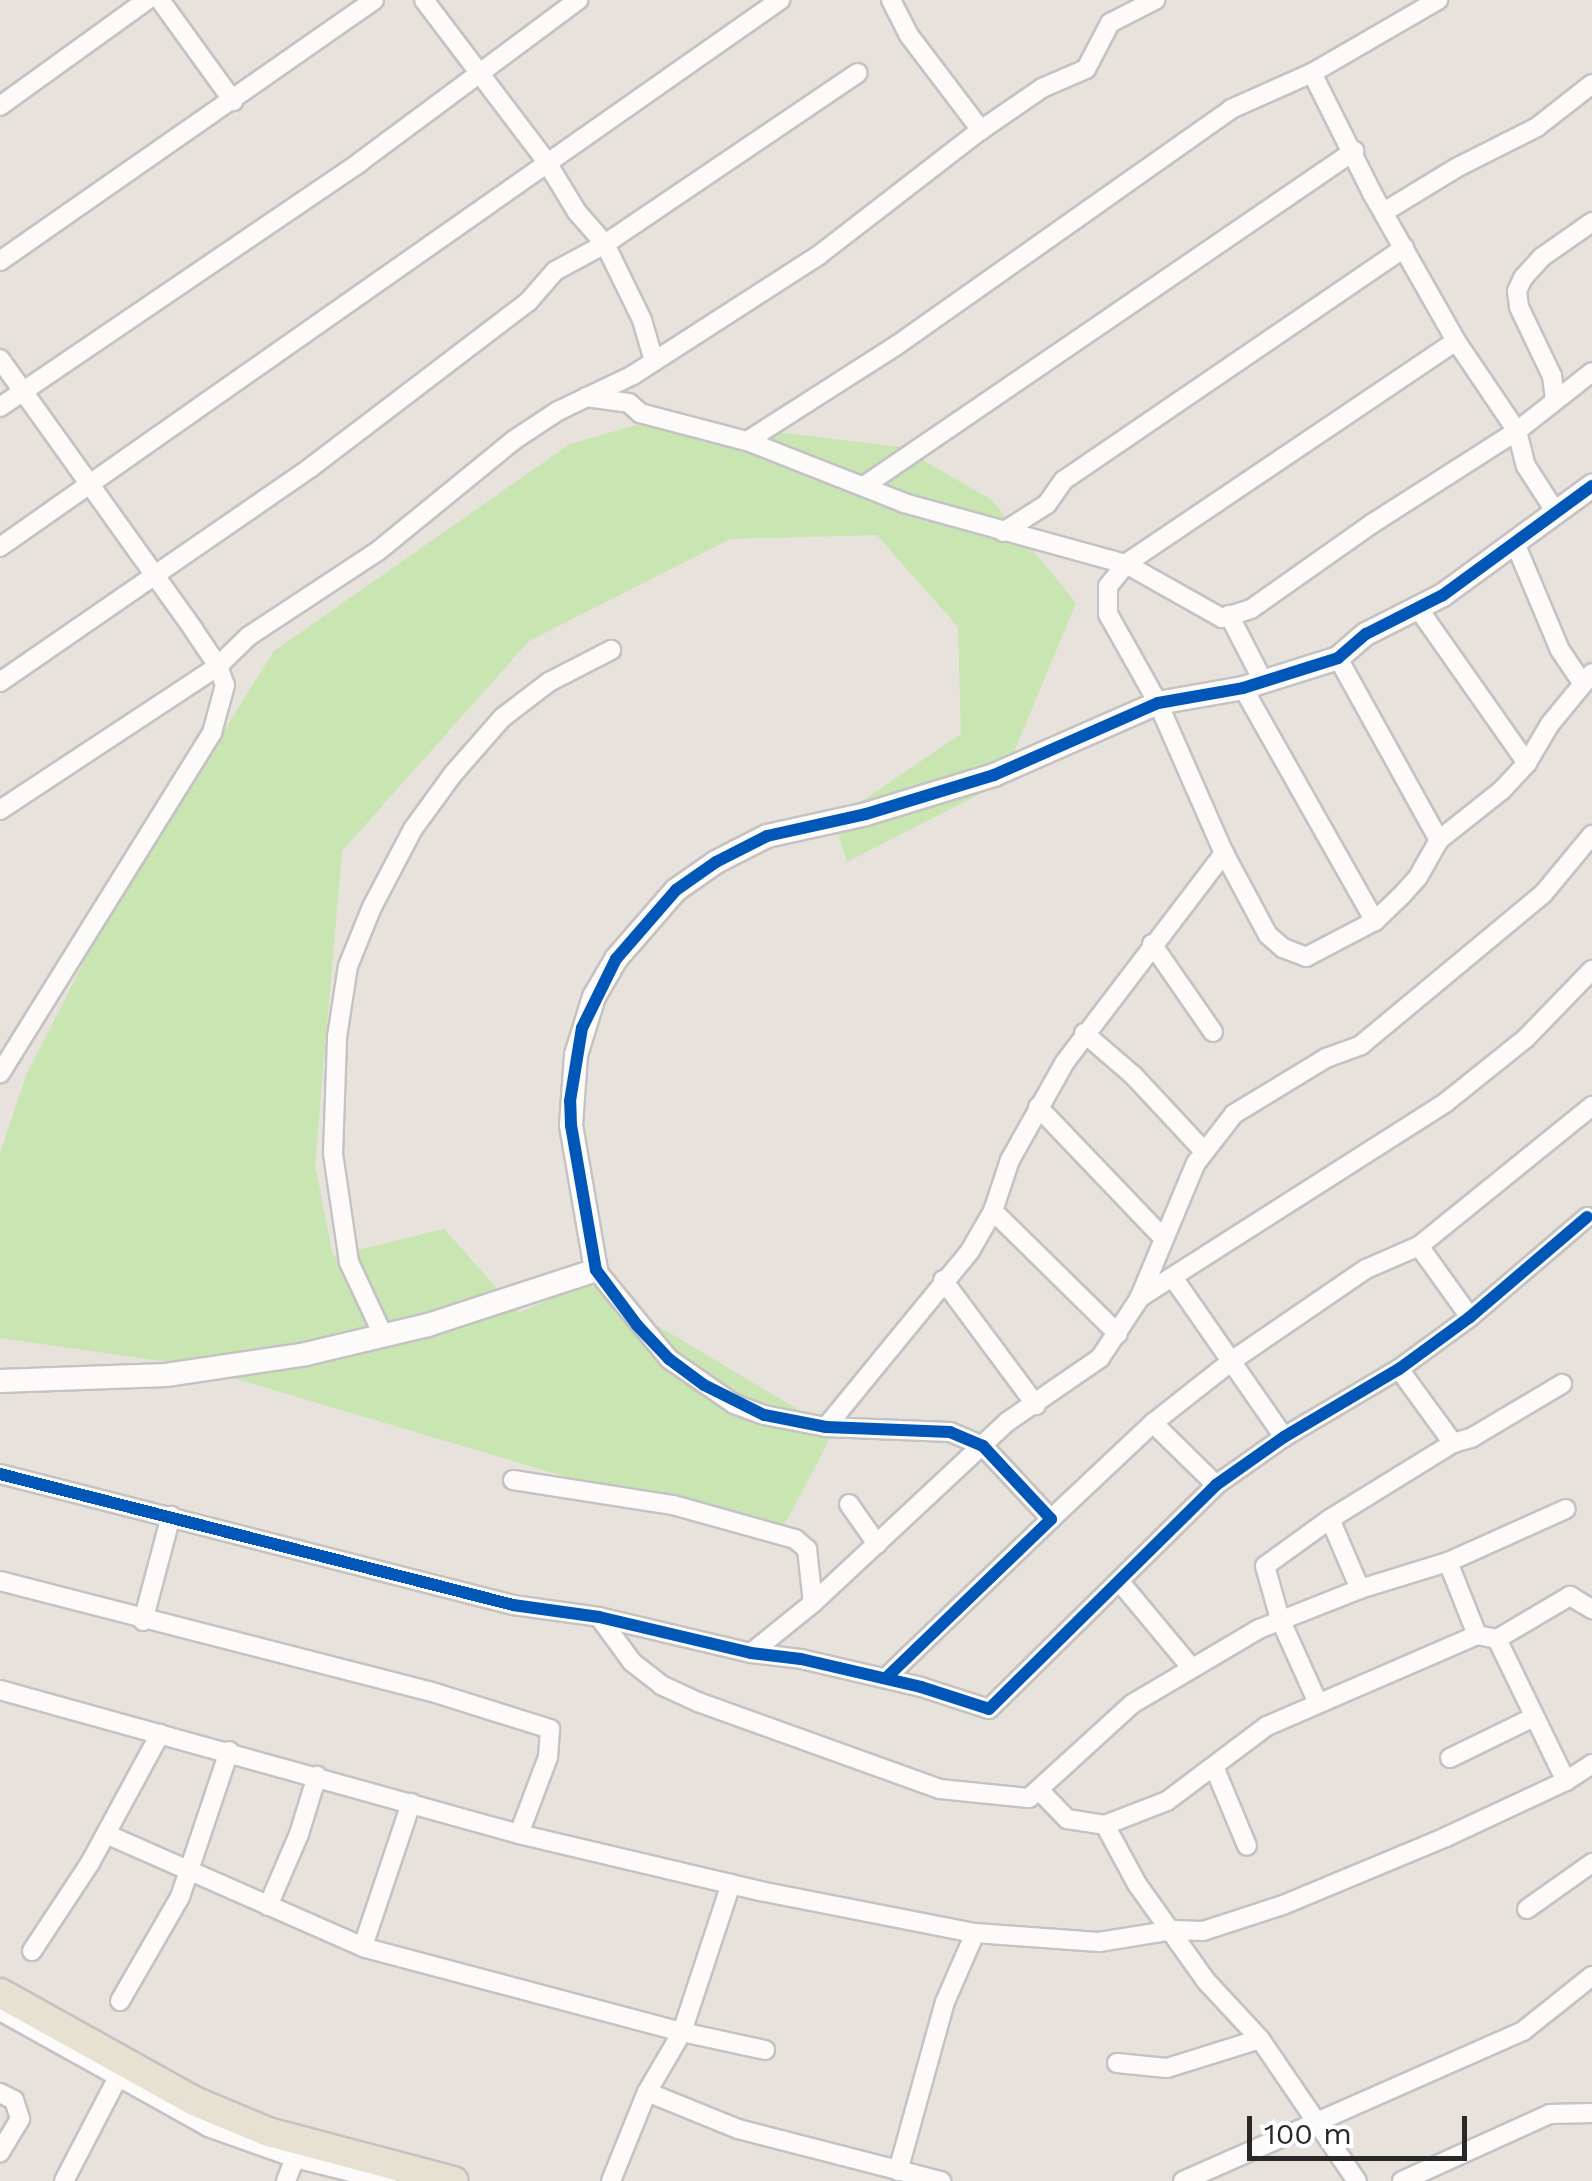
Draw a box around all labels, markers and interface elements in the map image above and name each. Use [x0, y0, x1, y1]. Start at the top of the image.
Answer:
scale bar [1252, 2096, 1472, 2158]
text: 100 m [1264, 2116, 1352, 2151]

